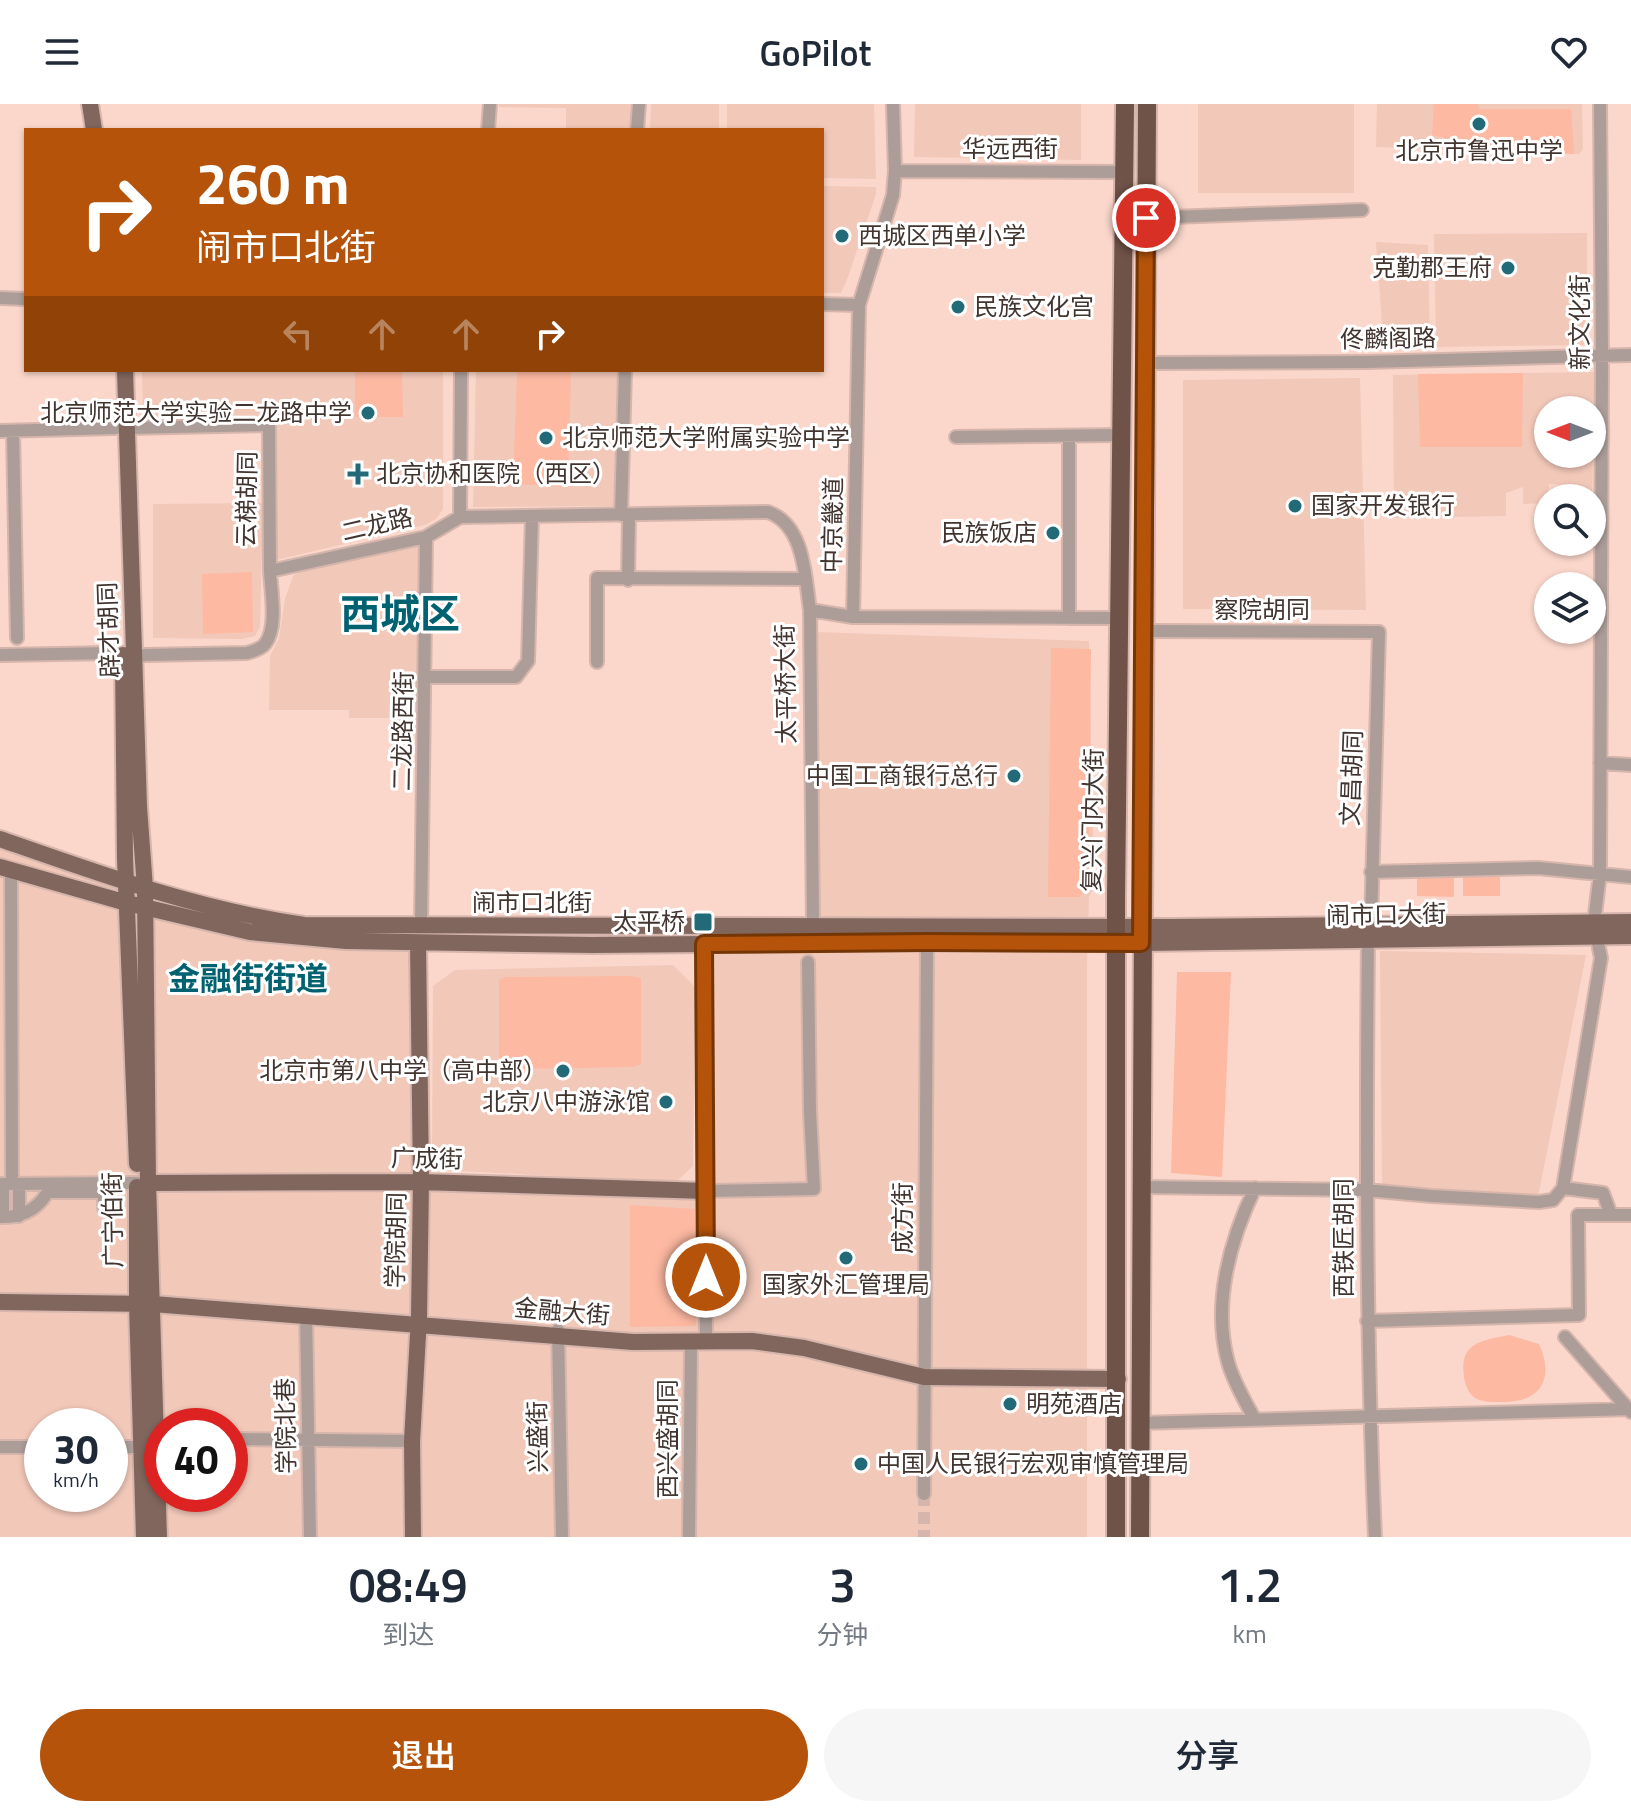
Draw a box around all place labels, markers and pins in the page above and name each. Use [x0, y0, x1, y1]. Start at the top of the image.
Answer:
marker: 北京市鲁迅中学 [1470, 115, 1488, 133]
place label: 北京市鲁迅中学 [1395, 132, 1563, 168]
pin [1112, 184, 1180, 252]
place label: 西城区西单小学 [858, 217, 1026, 253]
marker: 西城区西单小学 [833, 227, 851, 245]
place label: 克勤郡王府 [1372, 249, 1492, 285]
marker: 克勤郡王府 [1499, 259, 1517, 277]
place label: 民族文化宫 [974, 288, 1094, 324]
marker: 民族文化宫 [949, 298, 967, 316]
place label: 北京师范大学实验二龙路中学 [40, 394, 352, 430]
marker: 北京师范大学实验二龙路中学 [359, 404, 377, 422]
place label: 北京师范大学附属实验中学 [562, 419, 850, 455]
marker: 北京师范大学附属实验中学 [537, 429, 555, 447]
place label: 北京协和医院（西区） [376, 455, 616, 491]
marker: 北京协和医院（西区） [347, 463, 369, 485]
place label: 国家开发银行 [1311, 487, 1455, 523]
marker: 国家开发银行 [1286, 497, 1304, 515]
place label: 民族饭店 [941, 514, 1037, 550]
marker: 民族饭店 [1044, 524, 1062, 542]
place label: 中国工商银行总行 [806, 757, 998, 793]
marker: 中国工商银行总行 [1005, 767, 1023, 785]
place label: 太平桥 [613, 903, 685, 939]
marker: 太平桥 [692, 911, 714, 933]
place label: 北京市第八中学（高中部） [259, 1052, 547, 1088]
marker: 北京市第八中学（高中部） [554, 1062, 572, 1080]
place label: 北京八中游泳馆 [482, 1083, 650, 1119]
marker: 北京八中游泳馆 [657, 1093, 675, 1111]
marker: 国家外汇管理局 [837, 1249, 855, 1267]
place label: 国家外汇管理局 [762, 1266, 930, 1302]
place label: 明苑酒店 [1026, 1385, 1122, 1421]
marker: 明苑酒店 [1001, 1395, 1019, 1413]
place label: 中国人民银行宏观审慎管理局 [877, 1445, 1189, 1481]
marker: 中国人民银行宏观审慎管理局 [852, 1455, 870, 1473]

